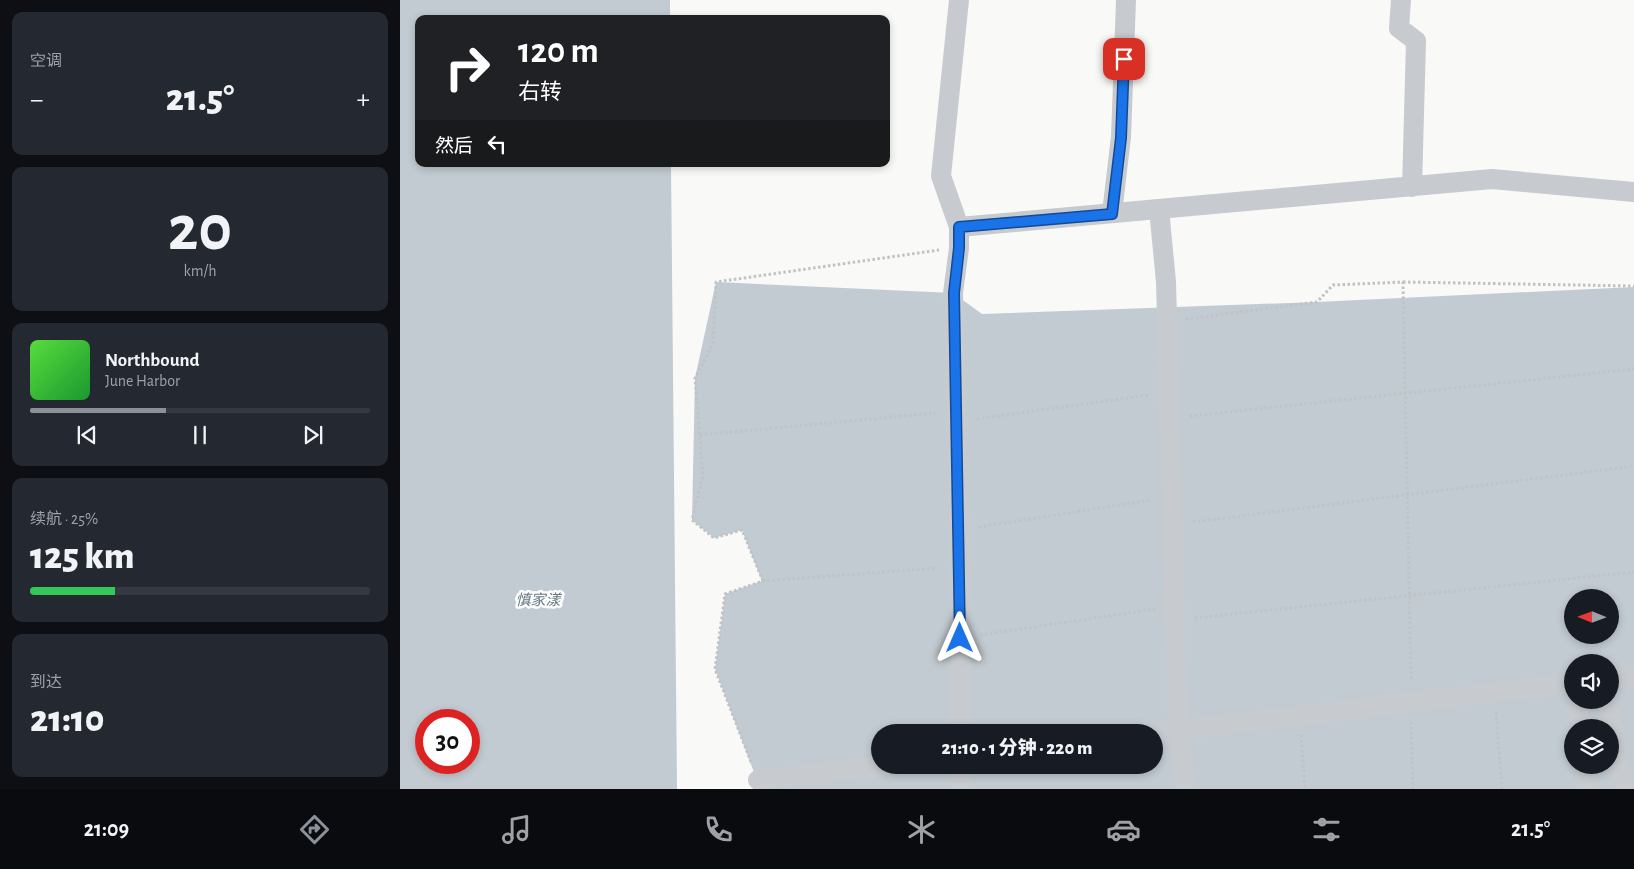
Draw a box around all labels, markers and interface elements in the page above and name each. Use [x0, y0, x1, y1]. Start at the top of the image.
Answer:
text: 120 m [518, 34, 599, 69]
icon: right [435, 35, 500, 100]
pin [1103, 38, 1145, 80]
icon: arrive [1110, 45, 1138, 73]
text: 空调 [30, 53, 62, 69]
text: 21.5° [166, 80, 234, 118]
text: 右转 [518, 81, 562, 103]
text: − [30, 86, 43, 114]
text: + [357, 86, 370, 114]
icon: left [483, 130, 511, 158]
text: 然后 [435, 137, 473, 156]
text: 20 [168, 197, 232, 262]
text: km/h [183, 263, 217, 279]
text: Northbound [105, 351, 200, 370]
text: June Harbor [105, 373, 180, 389]
icon: previous [73, 421, 101, 449]
icon: pause [186, 421, 214, 449]
icon: next [299, 421, 327, 449]
text: 续航 · 25% [30, 511, 98, 527]
text: 125 km [30, 538, 135, 576]
north arrow [1564, 589, 1619, 644]
map controls [1564, 589, 1619, 774]
water label: 慎家漾 [515, 592, 562, 608]
position arrow [933, 611, 985, 663]
button: sound [1564, 654, 1619, 709]
text: 到达 [30, 674, 62, 690]
text: 21:10 [30, 701, 105, 739]
speed limit sign: 30 [415, 709, 480, 774]
button: layers [1564, 719, 1619, 774]
text: 21:10 · 1 分钟 · 220 m [942, 739, 1092, 758]
icon: directions [297, 812, 332, 847]
icon: music [499, 812, 534, 847]
icon: phone [701, 812, 736, 847]
icon: climate [904, 812, 939, 847]
icon: car [1106, 812, 1141, 847]
icon: filters [1309, 812, 1344, 847]
text: 21:09 [84, 818, 129, 840]
text: 21.5° [1511, 818, 1550, 840]

